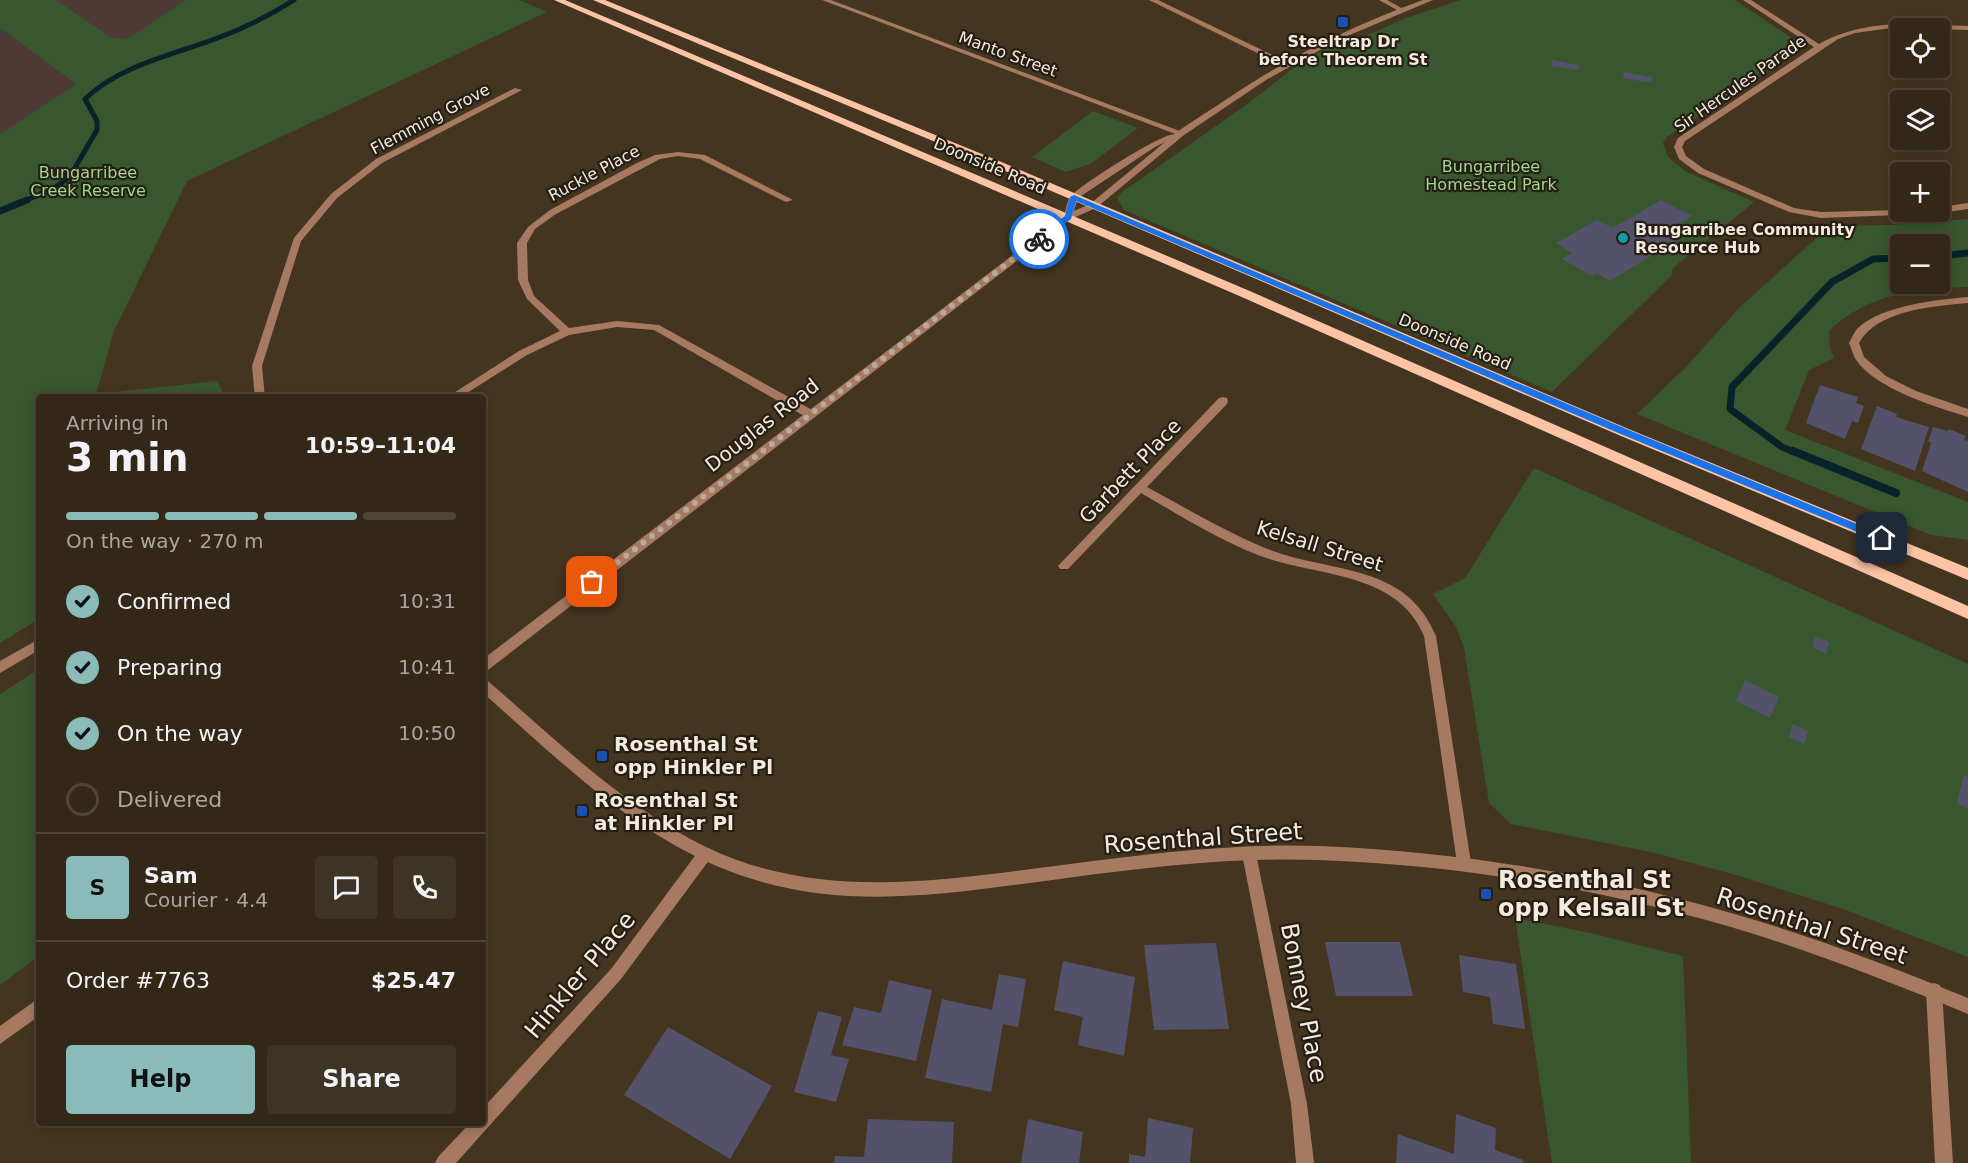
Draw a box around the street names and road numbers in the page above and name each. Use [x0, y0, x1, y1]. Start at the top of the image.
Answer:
street label: Manto Street [956, 27, 1060, 81]
street label: Sir Hercules Parade [1671, 31, 1809, 137]
street label: Flemming Grove [367, 80, 493, 158]
street label: Doonside Road [931, 134, 1049, 198]
street label: Ruckle Place [545, 141, 643, 205]
street label: Doonside Road [1396, 310, 1514, 374]
street label: Douglas Road [700, 373, 824, 477]
street label: Garbett Place [1074, 414, 1186, 528]
street label: Kelsall Street [1254, 515, 1386, 577]
street label: Rosenthal Street [1103, 817, 1303, 859]
street label: Rosenthal Street [1713, 882, 1911, 970]
street label: Hinkler Place [519, 906, 641, 1044]
street label: Bonney Place [1275, 921, 1333, 1085]

